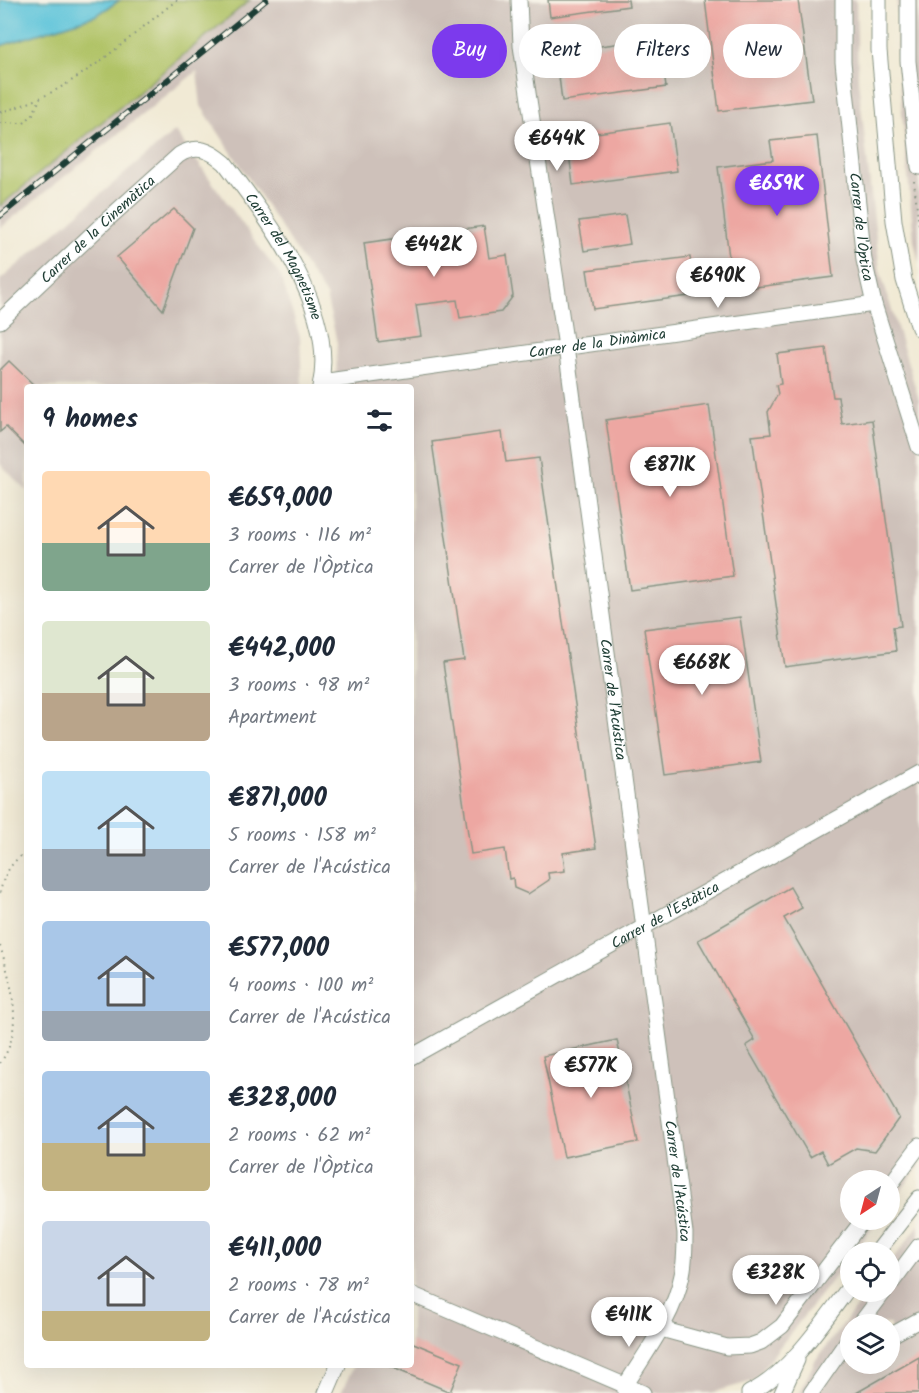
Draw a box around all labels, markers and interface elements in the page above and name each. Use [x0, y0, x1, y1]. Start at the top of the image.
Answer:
chip: Buy [432, 24, 507, 78]
chip: Rent [519, 24, 602, 78]
chip: Filters [614, 24, 711, 78]
chip: New [723, 24, 803, 78]
pin: €644K [515, 121, 599, 172]
text: €644K [528, 124, 586, 156]
pin: €659K [735, 166, 819, 217]
text: €659K [749, 169, 805, 201]
street label: Carrer de la Cinemàtica [35, 170, 162, 290]
street label: Carrer de l'Òptica [842, 172, 880, 284]
street label: Carrer del Magnetisme [238, 188, 327, 323]
pin: €442K [392, 227, 476, 278]
text: €442K [405, 230, 463, 262]
pin: €690K [676, 258, 760, 309]
text: €690K [690, 261, 746, 293]
street label: Carrer de la Dinàmica [527, 322, 668, 366]
text: 9 homes [42, 399, 138, 441]
icon: filters [363, 404, 396, 437]
pin: €871K [628, 447, 712, 498]
text: €871K [644, 450, 696, 482]
text: €659,000 [228, 478, 332, 520]
icon: home [90, 495, 162, 567]
text: 3 rooms · 116 m² [228, 520, 371, 552]
text: Carrer de l'Òptica [228, 552, 374, 584]
text: €442,000 [228, 628, 335, 670]
street label: Carrer de l'Acústica [592, 637, 632, 762]
icon: home [90, 645, 162, 717]
pin: €668K [660, 645, 744, 696]
text: €668K [673, 648, 731, 680]
text: 3 rooms · 98 m² [228, 670, 369, 702]
text: Apartment [228, 702, 317, 734]
text: €871,000 [228, 778, 327, 820]
icon: home [90, 795, 162, 867]
text: 5 rooms · 158 m² [228, 820, 376, 852]
text: Carrer de l'Acústica [228, 852, 391, 884]
street label: Carrer de l'Estàtica [607, 876, 724, 956]
text: €577,000 [228, 928, 329, 970]
icon: home [90, 945, 162, 1017]
text: 4 rooms · 100 m² [228, 970, 373, 1002]
text: Carrer de l'Acústica [228, 1002, 391, 1034]
pin: €577K [549, 1048, 633, 1099]
text: €577K [564, 1051, 618, 1083]
text: €328,000 [228, 1078, 336, 1120]
icon: home [90, 1095, 162, 1167]
street label: Carrer de l'Acústica [657, 1119, 696, 1242]
text: 2 rooms · 62 m² [228, 1120, 370, 1152]
text: Carrer de l'Òptica [228, 1152, 374, 1184]
north arrow [840, 1170, 900, 1230]
map controls [840, 1170, 900, 1374]
text: €411,000 [228, 1228, 321, 1270]
button: locate [840, 1242, 900, 1302]
icon: home [90, 1245, 162, 1317]
pin: €328K [734, 1255, 818, 1306]
text: €328K [746, 1258, 806, 1290]
text: 2 rooms · 78 m² [228, 1270, 369, 1302]
pin: €411K [587, 1297, 671, 1348]
text: €411K [605, 1300, 653, 1332]
text: Carrer de l'Acústica [228, 1302, 391, 1334]
button: layers [840, 1314, 900, 1374]

